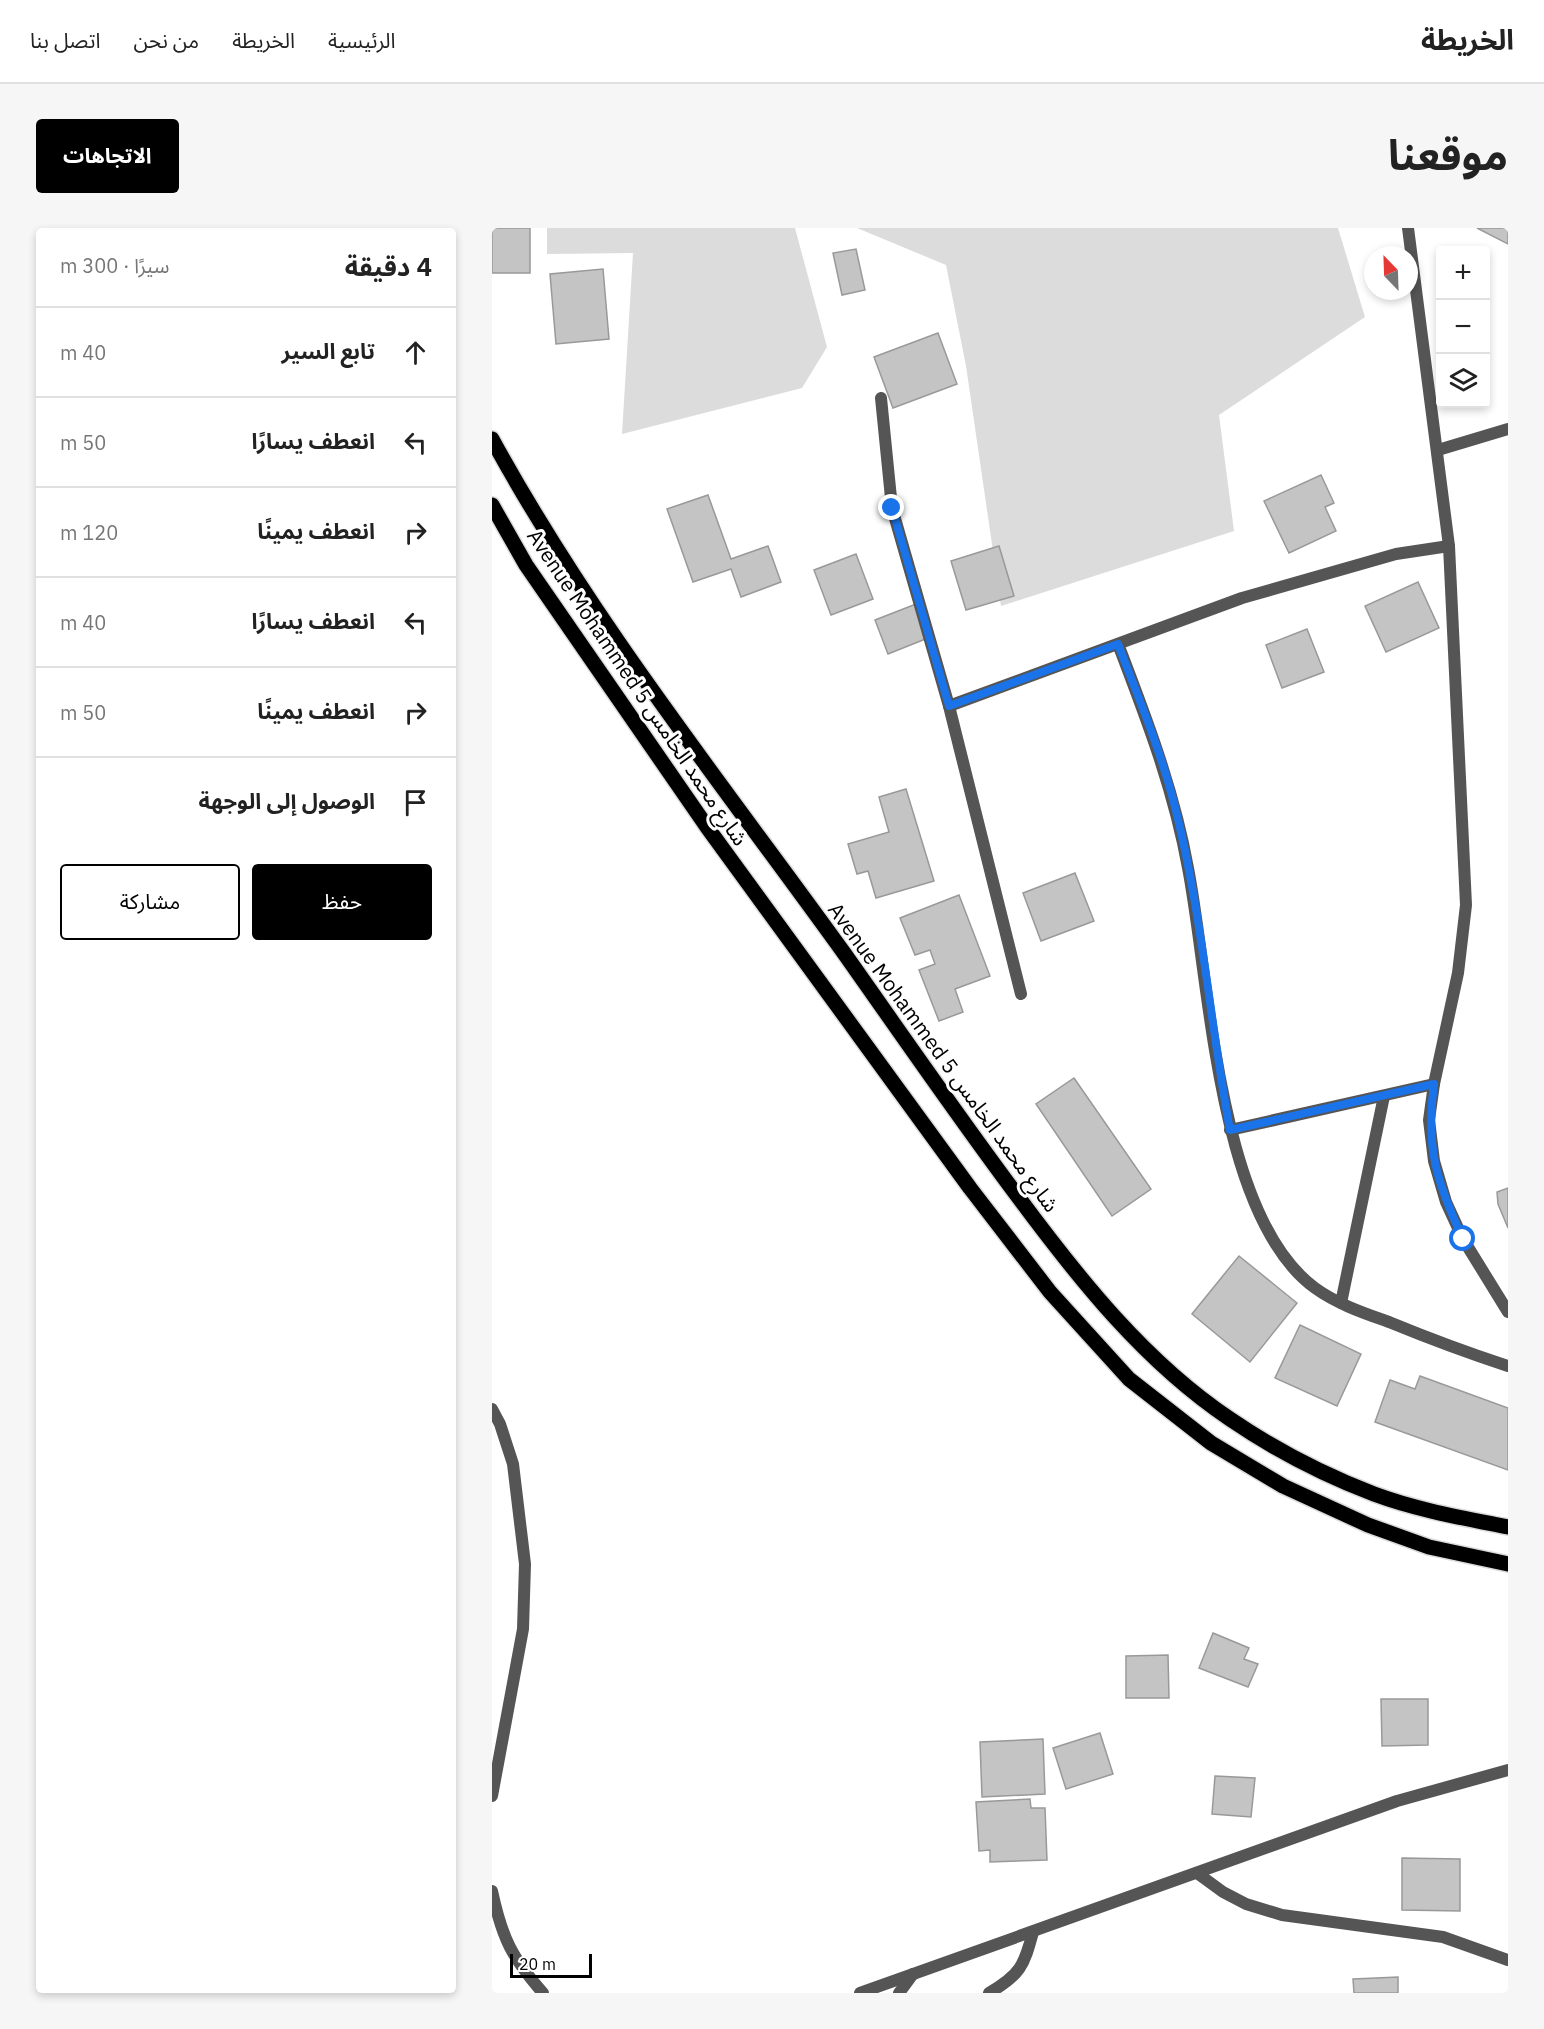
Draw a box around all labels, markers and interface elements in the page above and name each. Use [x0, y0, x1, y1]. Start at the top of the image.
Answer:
text: الخريطة [1421, 21, 1514, 58]
text: اتصل بنا [30, 26, 100, 54]
text: من نحن [133, 26, 199, 54]
text: الخريطة [232, 26, 295, 54]
text: الرئيسية [328, 26, 396, 54]
button: الاتجاهات [36, 119, 179, 193]
text: موقعنا [1388, 127, 1508, 182]
north arrow [1364, 246, 1418, 300]
map controls [1436, 246, 1490, 408]
button: + [1436, 246, 1490, 300]
text: 4 دقيقة [345, 249, 432, 283]
text: سيرًا · 300 m [60, 252, 169, 279]
button: − [1436, 300, 1490, 354]
text: تابع السير [282, 336, 375, 365]
icon: ahead [399, 336, 432, 369]
text: 40 m [60, 339, 106, 366]
button: layers [1436, 354, 1490, 408]
text: انعطف يسارًا [252, 426, 375, 455]
icon: left [399, 426, 432, 459]
text: 50 m [60, 429, 106, 456]
route end [878, 494, 904, 520]
text: انعطف يمينًا [257, 516, 375, 545]
icon: right [399, 516, 432, 549]
text: 120 m [60, 519, 118, 546]
street label: Avenue Mohammed 5 شارع محمد الخامس [520, 523, 755, 852]
text: انعطف يسارًا [252, 606, 375, 635]
icon: left [399, 606, 432, 639]
text: 40 m [60, 609, 106, 636]
text: انعطف يمينًا [257, 696, 375, 725]
icon: right [399, 696, 432, 729]
text: 50 m [60, 699, 106, 726]
text: الوصول إلى الوجهة [198, 786, 375, 815]
icon: arrive [399, 786, 432, 819]
button: مشاركة [60, 864, 240, 940]
button: حفظ [252, 864, 432, 940]
street label: Avenue Mohammed 5 شارع محمد الخامس [821, 897, 1066, 1219]
route start [1449, 1225, 1475, 1251]
scale bar [510, 1951, 592, 1978]
text: 20 m [519, 1954, 556, 1974]

